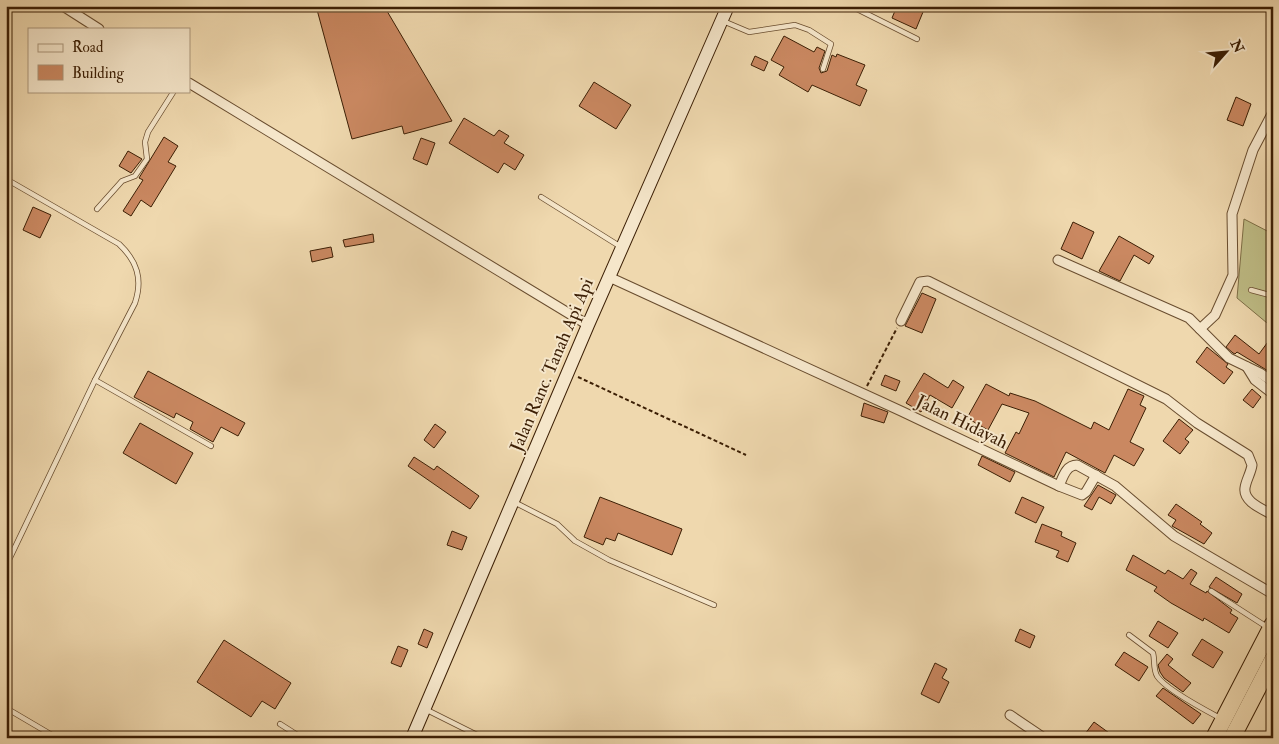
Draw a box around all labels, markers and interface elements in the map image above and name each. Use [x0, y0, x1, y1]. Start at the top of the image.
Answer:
legend [28, 28, 190, 92]
north arrow [1202, 28, 1252, 78]
text: N [1226, 36, 1248, 56]
text: Road [72, 38, 104, 57]
text: Building [72, 64, 124, 83]
street label: Jalan Ranc. Tanah Api Api [505, 275, 599, 456]
street label: Jalan Hidayah [911, 389, 1012, 454]

